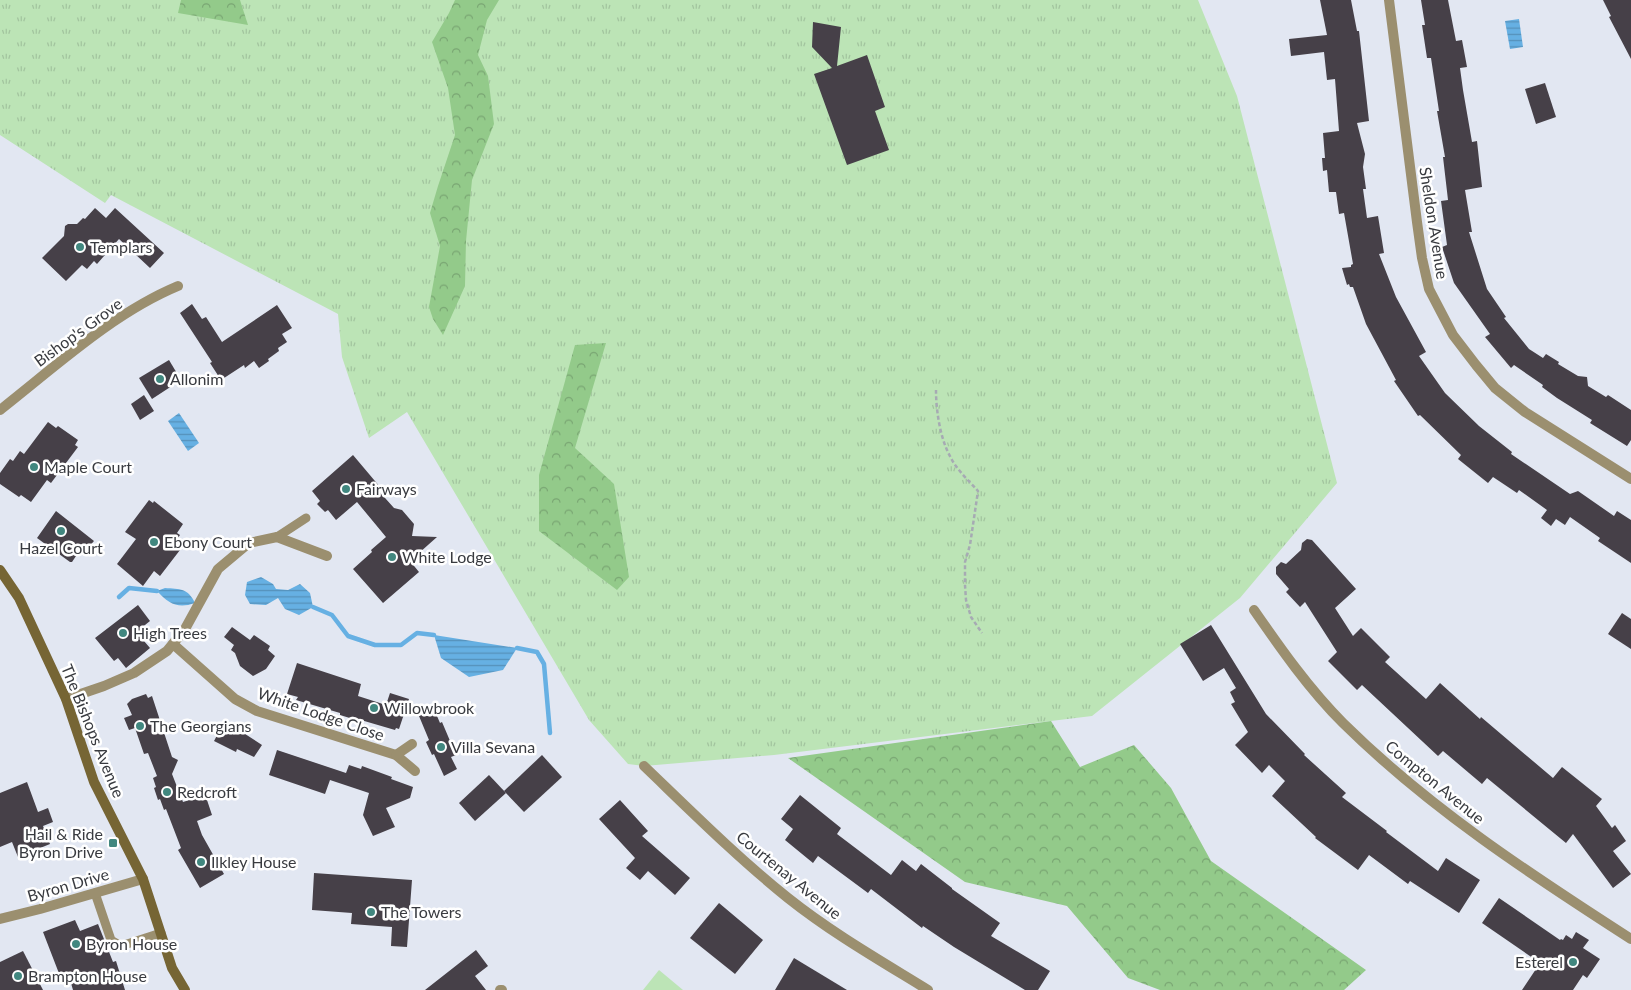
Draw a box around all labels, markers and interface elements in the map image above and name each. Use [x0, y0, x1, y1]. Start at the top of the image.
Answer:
street label: Sheldon Avenue [1416, 166, 1453, 280]
place label: Templars [90, 237, 153, 256]
marker: Templars [74, 241, 86, 253]
street label: Bishop's Grove [30, 293, 125, 370]
place label: Allonim [170, 369, 223, 388]
marker: Allonim [154, 373, 166, 385]
place label: Maple Court [44, 457, 132, 476]
marker: Maple Court [28, 461, 40, 473]
place label: Fairways [356, 479, 417, 498]
marker: Fairways [340, 483, 352, 495]
marker: Hazel Court [55, 525, 67, 537]
place label: Ebony Court [164, 532, 252, 551]
marker: Ebony Court [148, 536, 160, 548]
place label: Hazel Court [19, 538, 103, 557]
place label: White Lodge [402, 547, 492, 566]
marker: White Lodge [386, 551, 398, 563]
place label: High Trees [133, 623, 207, 642]
marker: High Trees [117, 627, 129, 639]
street label: The Bishops Avenue [58, 661, 129, 800]
street label: White Lodge Close [255, 683, 387, 744]
place label: Willowbrook [384, 698, 475, 717]
marker: Willowbrook [368, 702, 380, 714]
place label: The Georgians [150, 716, 252, 735]
marker: The Georgians [134, 720, 146, 732]
street label: Compton Avenue [1382, 736, 1489, 827]
place label: Villa Sevana [451, 737, 535, 756]
marker: Villa Sevana [435, 741, 447, 753]
place label: Redcroft [177, 782, 237, 801]
marker: Redcroft [161, 786, 173, 798]
place label: Hail & Ride Byron Drive [19, 824, 103, 861]
street label: Courtenay Avenue [733, 826, 846, 923]
marker: Hail & Ride Byron Drive [107, 837, 119, 849]
place label: Ilkley House [211, 852, 297, 871]
marker: Ilkley House [195, 856, 207, 868]
street label: Byron Drive [25, 864, 111, 905]
place label: The Towers [381, 902, 461, 921]
marker: The Towers [365, 906, 377, 918]
place label: Byron House [86, 934, 177, 953]
marker: Byron House [70, 938, 82, 950]
place label: Esterel [1515, 952, 1563, 971]
marker: Esterel [1567, 956, 1579, 968]
place label: Brampton House [28, 966, 147, 985]
marker: Brampton House [12, 970, 24, 982]

